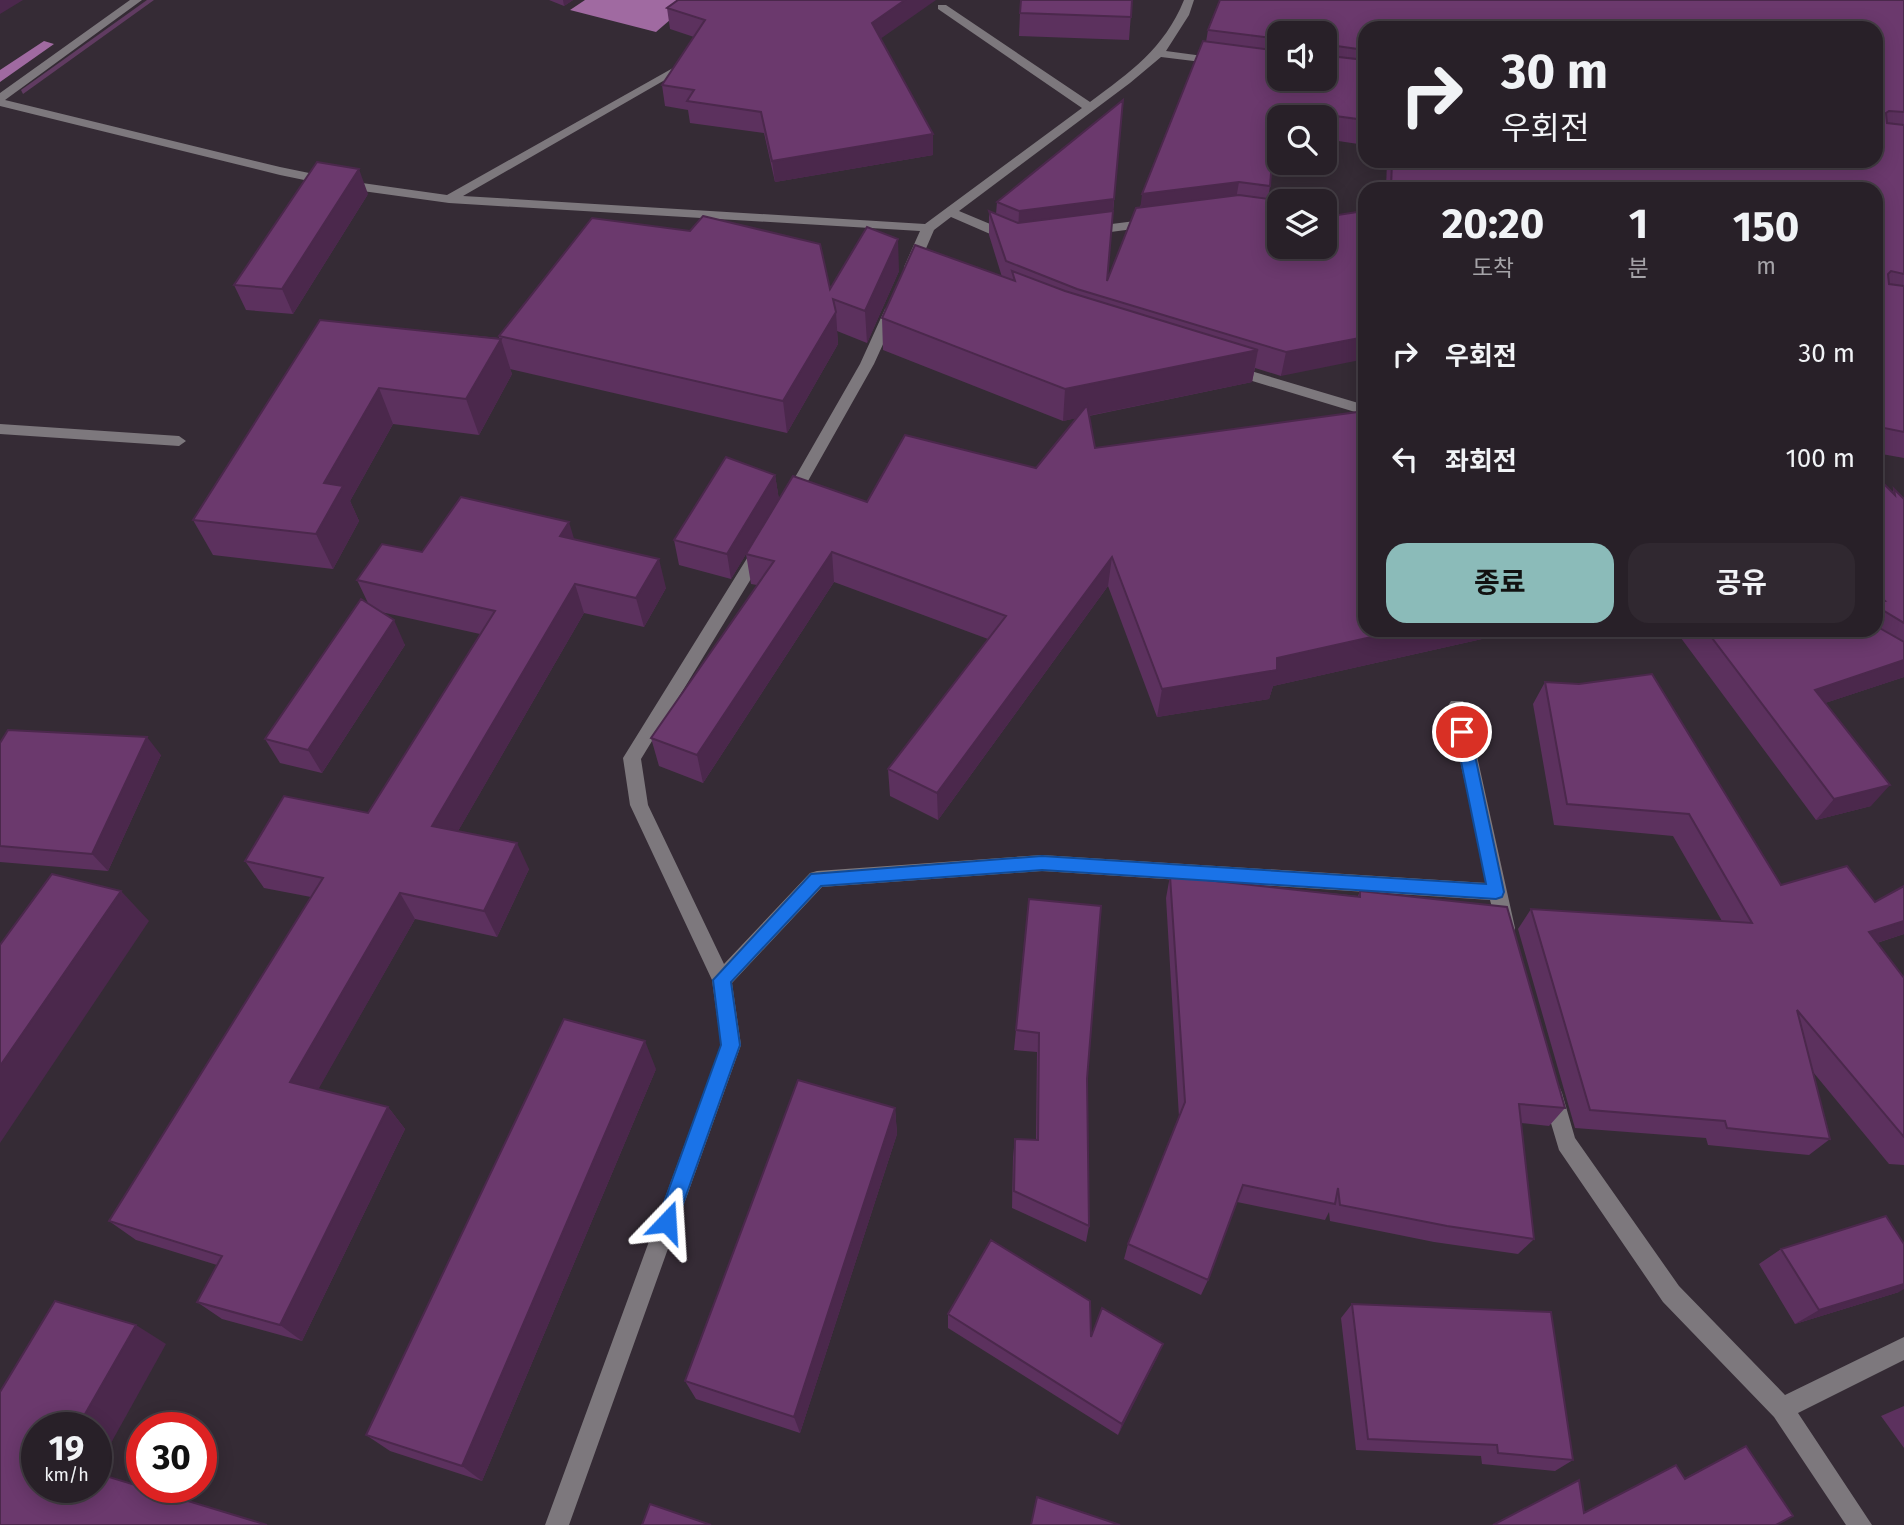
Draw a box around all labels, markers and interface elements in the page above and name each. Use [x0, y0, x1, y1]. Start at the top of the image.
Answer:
map controls [1267, 21, 1337, 259]
button: sound [1267, 21, 1337, 91]
text: 30 m [1501, 42, 1608, 101]
icon: right [1386, 49, 1477, 140]
button: search [1267, 105, 1337, 175]
text: 우회전 [1501, 109, 1589, 147]
button: layers [1267, 189, 1337, 259]
text: 20:20 [1442, 199, 1544, 249]
text: 1 [1629, 199, 1648, 249]
text: 150 [1733, 202, 1799, 252]
text: m [1756, 252, 1776, 280]
text: 도착 [1472, 254, 1514, 282]
text: 분 [1628, 254, 1649, 282]
icon: right [1386, 335, 1424, 373]
text: 30 m [1798, 338, 1855, 369]
text: 우회전 [1445, 341, 1517, 372]
icon: left [1386, 440, 1424, 478]
text: 100 m [1786, 443, 1855, 474]
text: 좌회전 [1445, 446, 1517, 477]
button: 종료 [1386, 543, 1614, 623]
button: 공유 [1628, 543, 1855, 623]
pin [1432, 702, 1492, 762]
icon: arrive [1443, 713, 1481, 751]
position arrow [630, 1185, 704, 1259]
speed limit sign: 30 [126, 1412, 217, 1503]
text: 19 [49, 1427, 84, 1469]
text: km/h [44, 1464, 89, 1486]

